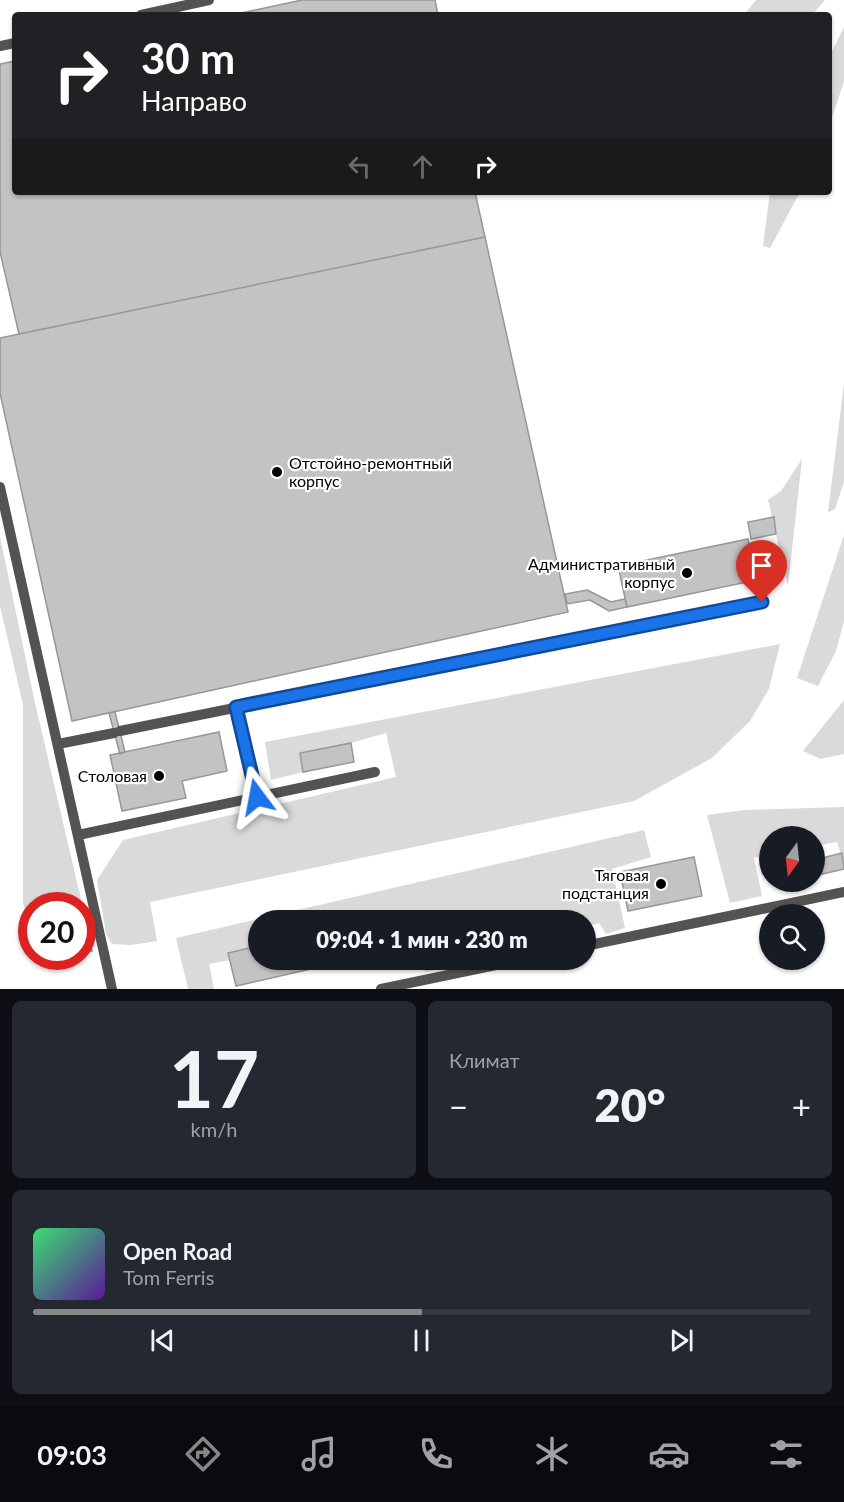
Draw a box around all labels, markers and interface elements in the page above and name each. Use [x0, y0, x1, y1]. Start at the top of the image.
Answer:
text: 30 m [141, 33, 235, 83]
icon: right [42, 36, 120, 114]
text: Направо [141, 84, 247, 117]
icon: left [343, 150, 376, 183]
icon: ahead [406, 150, 439, 183]
icon: right [469, 150, 502, 183]
place label: Отстойно-ремонтный корпус [289, 453, 452, 490]
marker: Отстойно-ремонтный корпус [270, 465, 284, 479]
pin [736, 540, 787, 602]
icon: arrive [745, 549, 778, 582]
place label: Административный корпус [528, 554, 675, 591]
marker: Административный корпус [680, 566, 694, 580]
position arrow [225, 765, 289, 829]
place label: Столовая [78, 766, 147, 785]
marker: Столовая [152, 769, 166, 783]
north arrow [759, 826, 825, 892]
map controls [759, 826, 825, 970]
place label: Тяговая подстанция [562, 865, 649, 902]
marker: Тяговая подстанция [654, 877, 668, 891]
speed limit sign: 20 [18, 892, 96, 970]
button: search [759, 904, 825, 970]
text: 09:04 · 1 мин · 230 m [316, 926, 528, 953]
text: 17 [169, 1031, 259, 1125]
text: Климат [449, 1048, 520, 1072]
text: 20° [595, 1078, 665, 1132]
text: − [449, 1086, 468, 1126]
text: + [792, 1086, 811, 1126]
text: km/h [191, 1117, 237, 1141]
text: Open Road [123, 1238, 232, 1265]
text: Tom Ferris [123, 1265, 214, 1289]
icon: previous [146, 1324, 179, 1357]
icon: pause [405, 1324, 438, 1357]
icon: next [665, 1324, 698, 1357]
icon: directions [182, 1433, 224, 1475]
icon: music [298, 1433, 340, 1475]
icon: phone [415, 1433, 457, 1475]
icon: climate [531, 1433, 573, 1475]
icon: car [648, 1433, 690, 1475]
icon: filters [765, 1433, 807, 1475]
text: 09:03 [37, 1438, 107, 1471]

